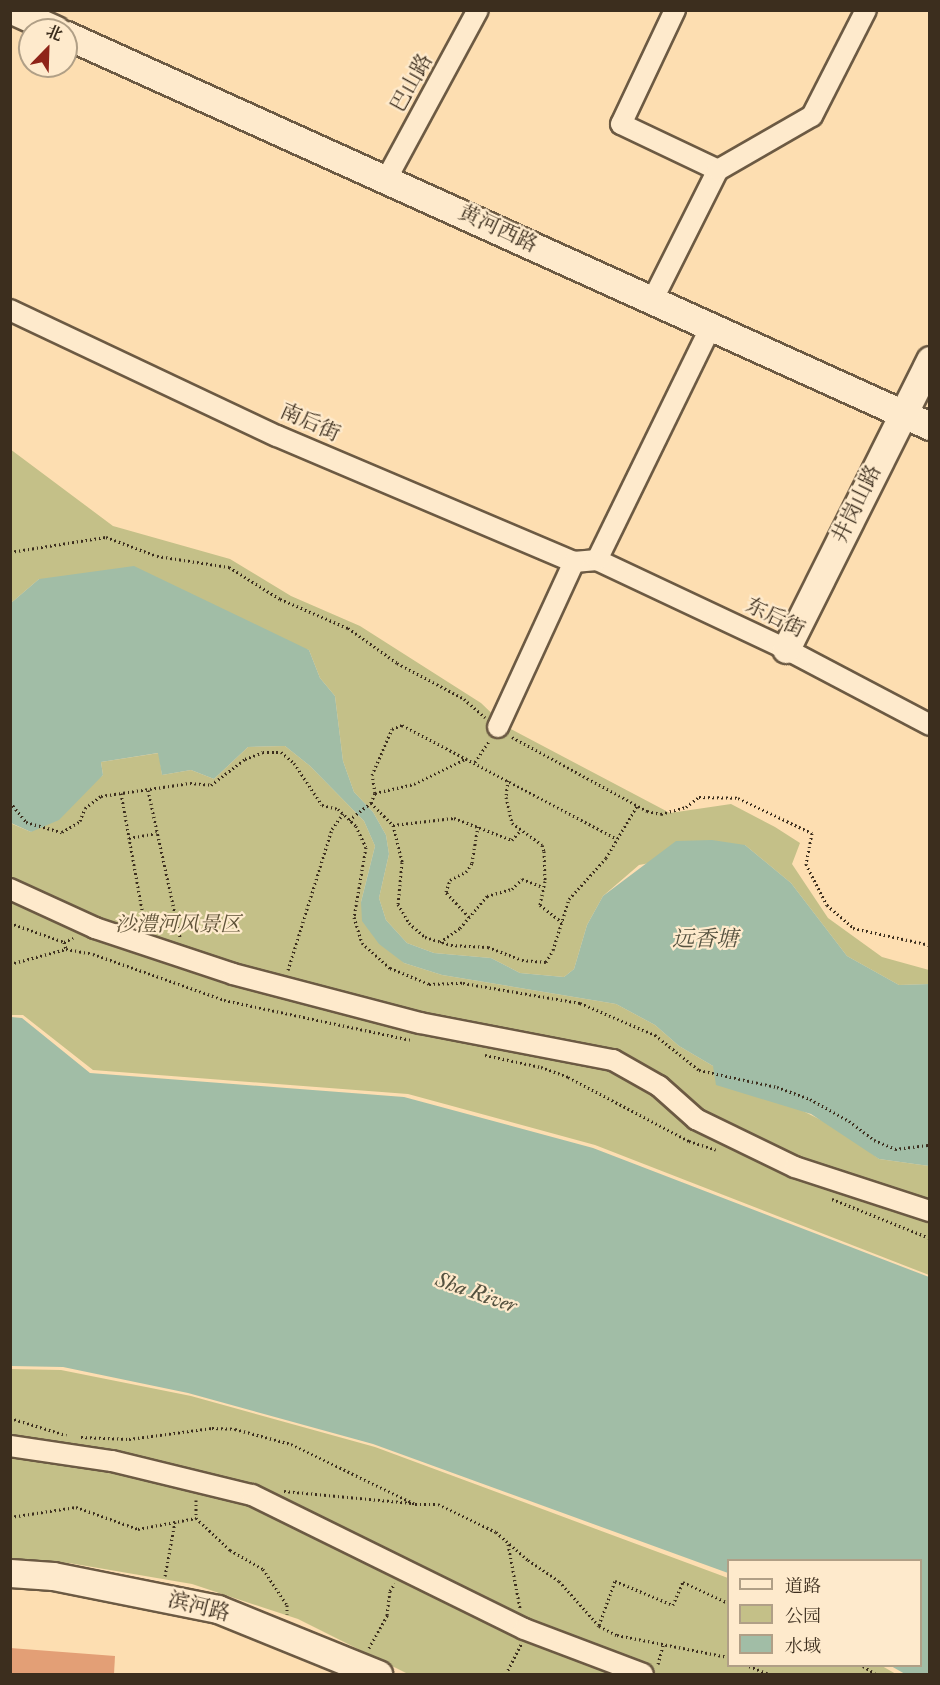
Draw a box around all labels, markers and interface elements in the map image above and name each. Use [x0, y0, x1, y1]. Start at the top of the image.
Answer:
north arrow [18, 18, 78, 78]
text: 北 [43, 21, 66, 46]
street label: 巴山路 [386, 49, 438, 117]
street label: 黄河西路 [455, 200, 541, 258]
street label: 南后街 [276, 399, 344, 447]
street label: 井岗山路 [827, 461, 887, 547]
street label: 东后街 [741, 593, 809, 643]
park label: 沙澧河风景区 [115, 912, 241, 938]
water label: 远香塘 [672, 927, 738, 953]
water label: Sha River [432, 1267, 520, 1319]
legend [727, 1559, 922, 1667]
text: 道路 [785, 1575, 821, 1598]
street label: 滨河路 [165, 1587, 233, 1627]
text: 公园 [785, 1605, 821, 1628]
text: 水域 [785, 1635, 821, 1658]

